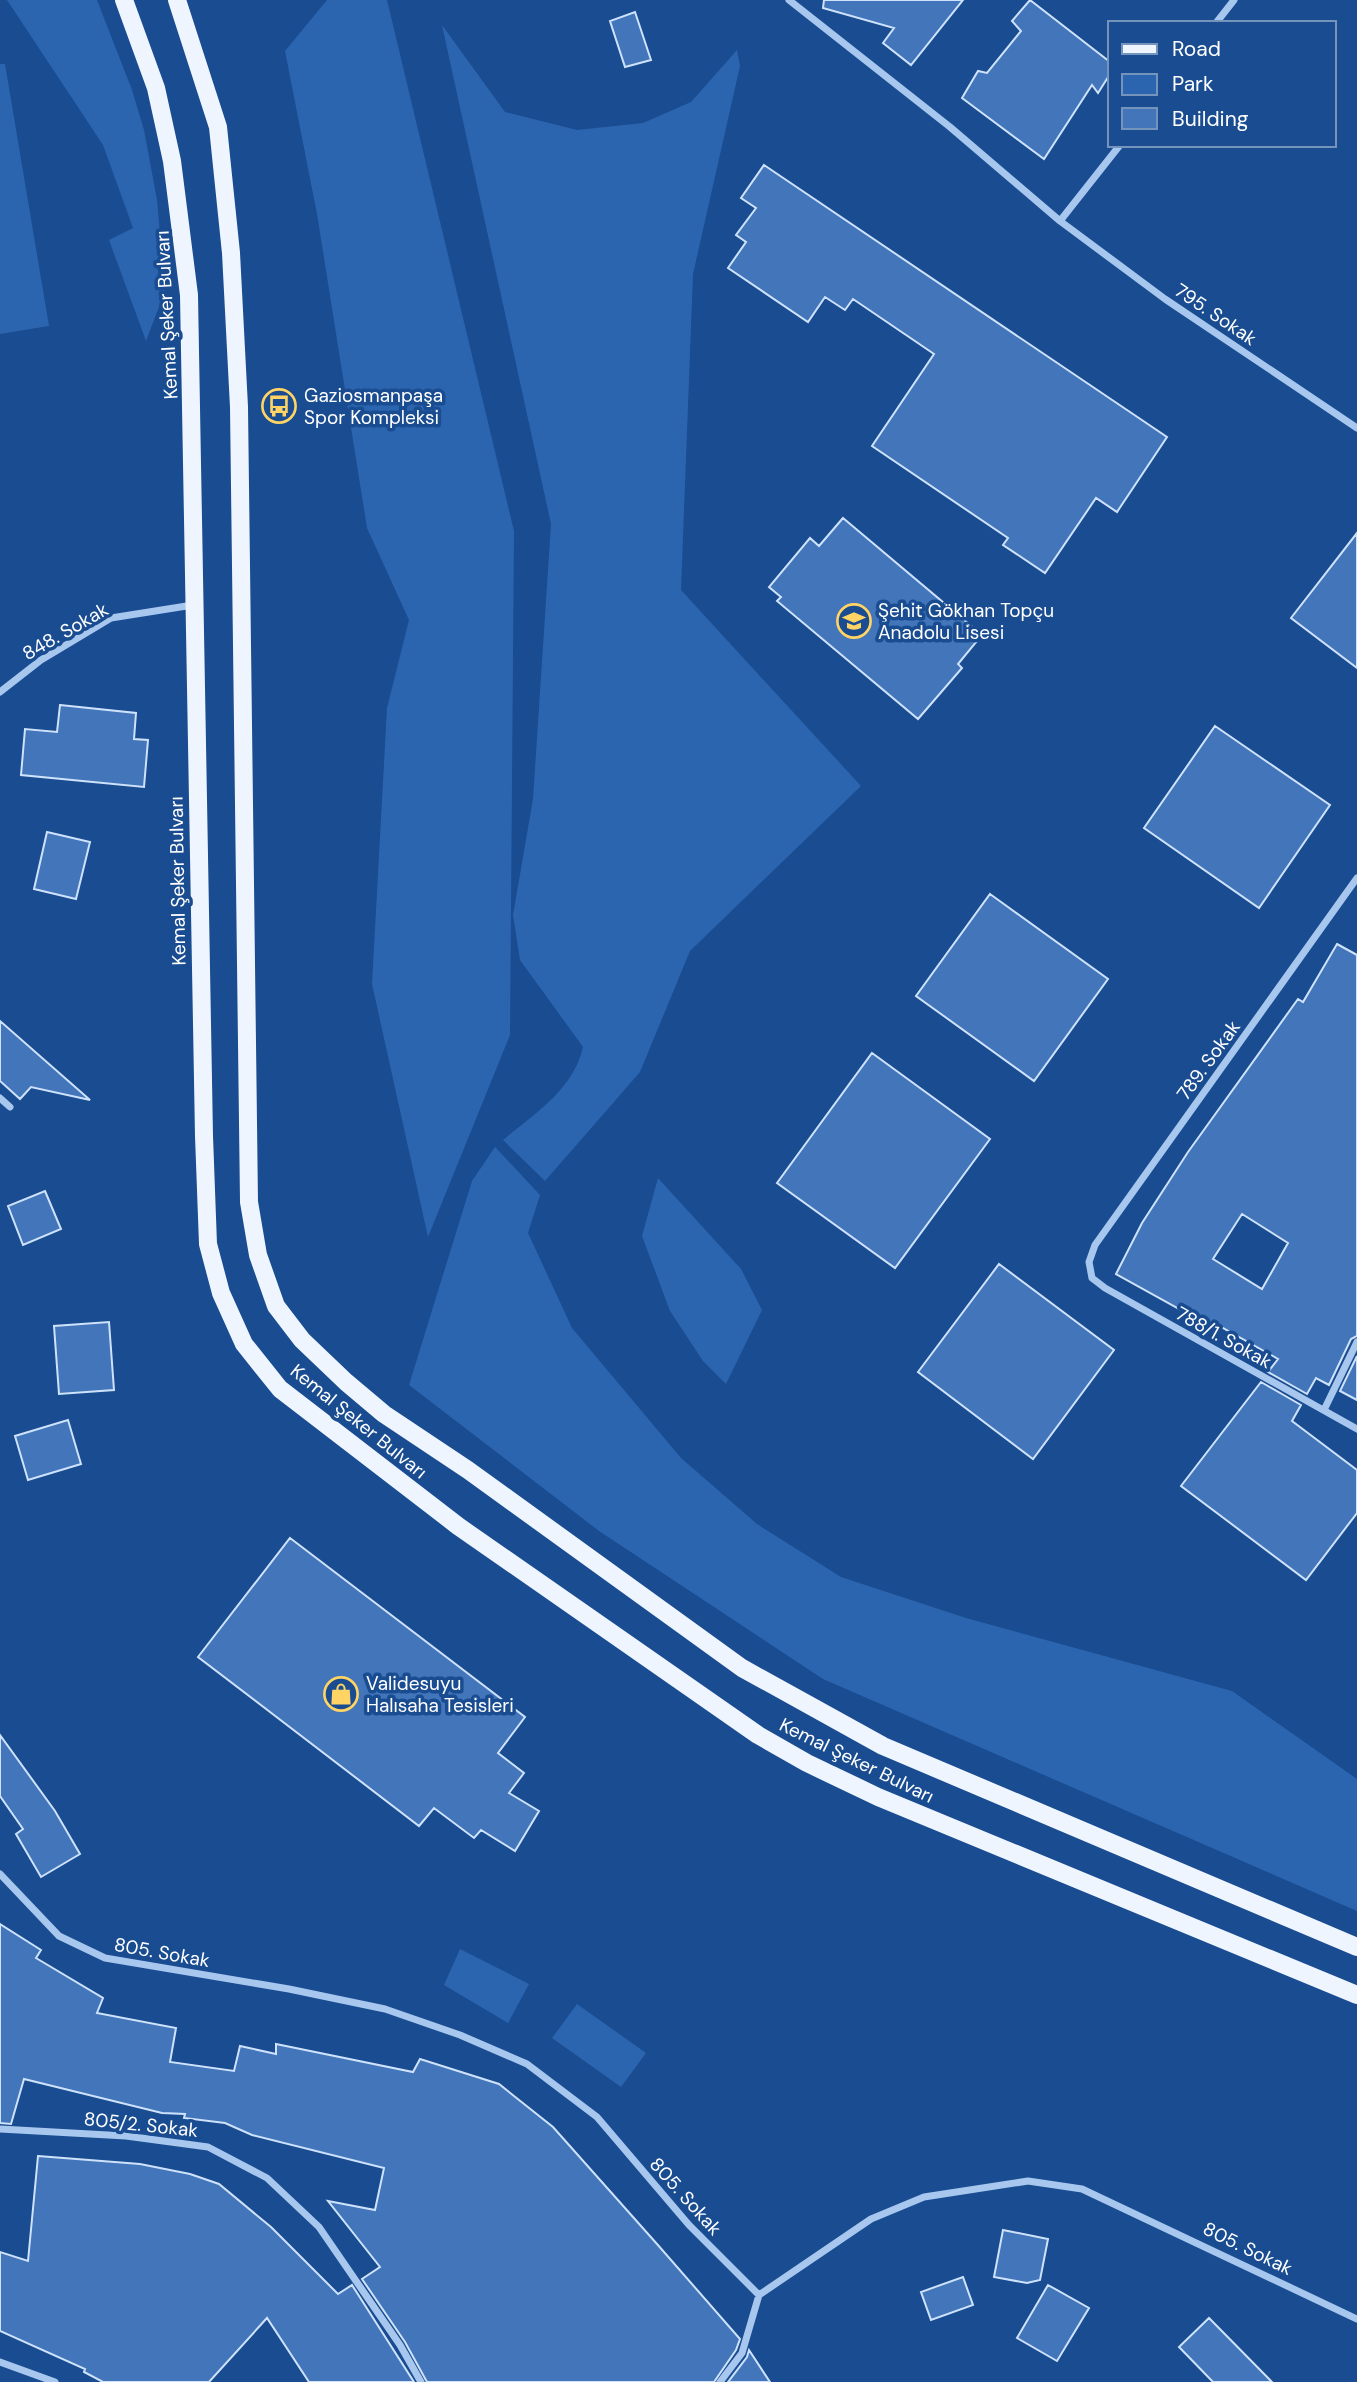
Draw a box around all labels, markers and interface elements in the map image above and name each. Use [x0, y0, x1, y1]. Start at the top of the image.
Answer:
legend [1108, 21, 1336, 147]
text: Road [1172, 35, 1221, 63]
text: Park [1172, 70, 1214, 98]
text: Building [1172, 105, 1249, 133]
street label: Kemal Şeker Bulvarı [150, 230, 183, 400]
street label: 795. Sokak [1170, 278, 1262, 351]
place label: Gaziosmanpaşa Spor Kompleksi [304, 383, 443, 430]
bus stop icon: Gaziosmanpaşa Spor Kompleksi [260, 387, 298, 425]
street label: 848. Sokak [18, 597, 113, 666]
place label: Şehit Gökhan Topçu Anadolu Lisesi [878, 598, 1054, 645]
school or university icon: Şehit Gökhan Topçu Anadolu Lisesi [835, 602, 873, 640]
street label: Kemal Şeker Bulvarı [164, 796, 191, 966]
street label: 789. Sokak [1171, 1015, 1246, 1105]
street label: 788/1. Sokak [1171, 1301, 1277, 1374]
street label: Kemal Şeker Bulvarı [285, 1358, 432, 1484]
place label: Validesuyu Halısaha Tesisleri [366, 1671, 514, 1718]
shop icon: Validesuyu Halısaha Tesisleri [322, 1675, 360, 1713]
street label: Kemal Şeker Bulvarı [775, 1712, 938, 1809]
street label: 805. Sokak [112, 1932, 212, 1973]
street label: 805/2. Sokak [83, 2106, 200, 2143]
street label: 805. Sokak [644, 2152, 728, 2241]
street label: 805. Sokak [1199, 2216, 1297, 2281]

